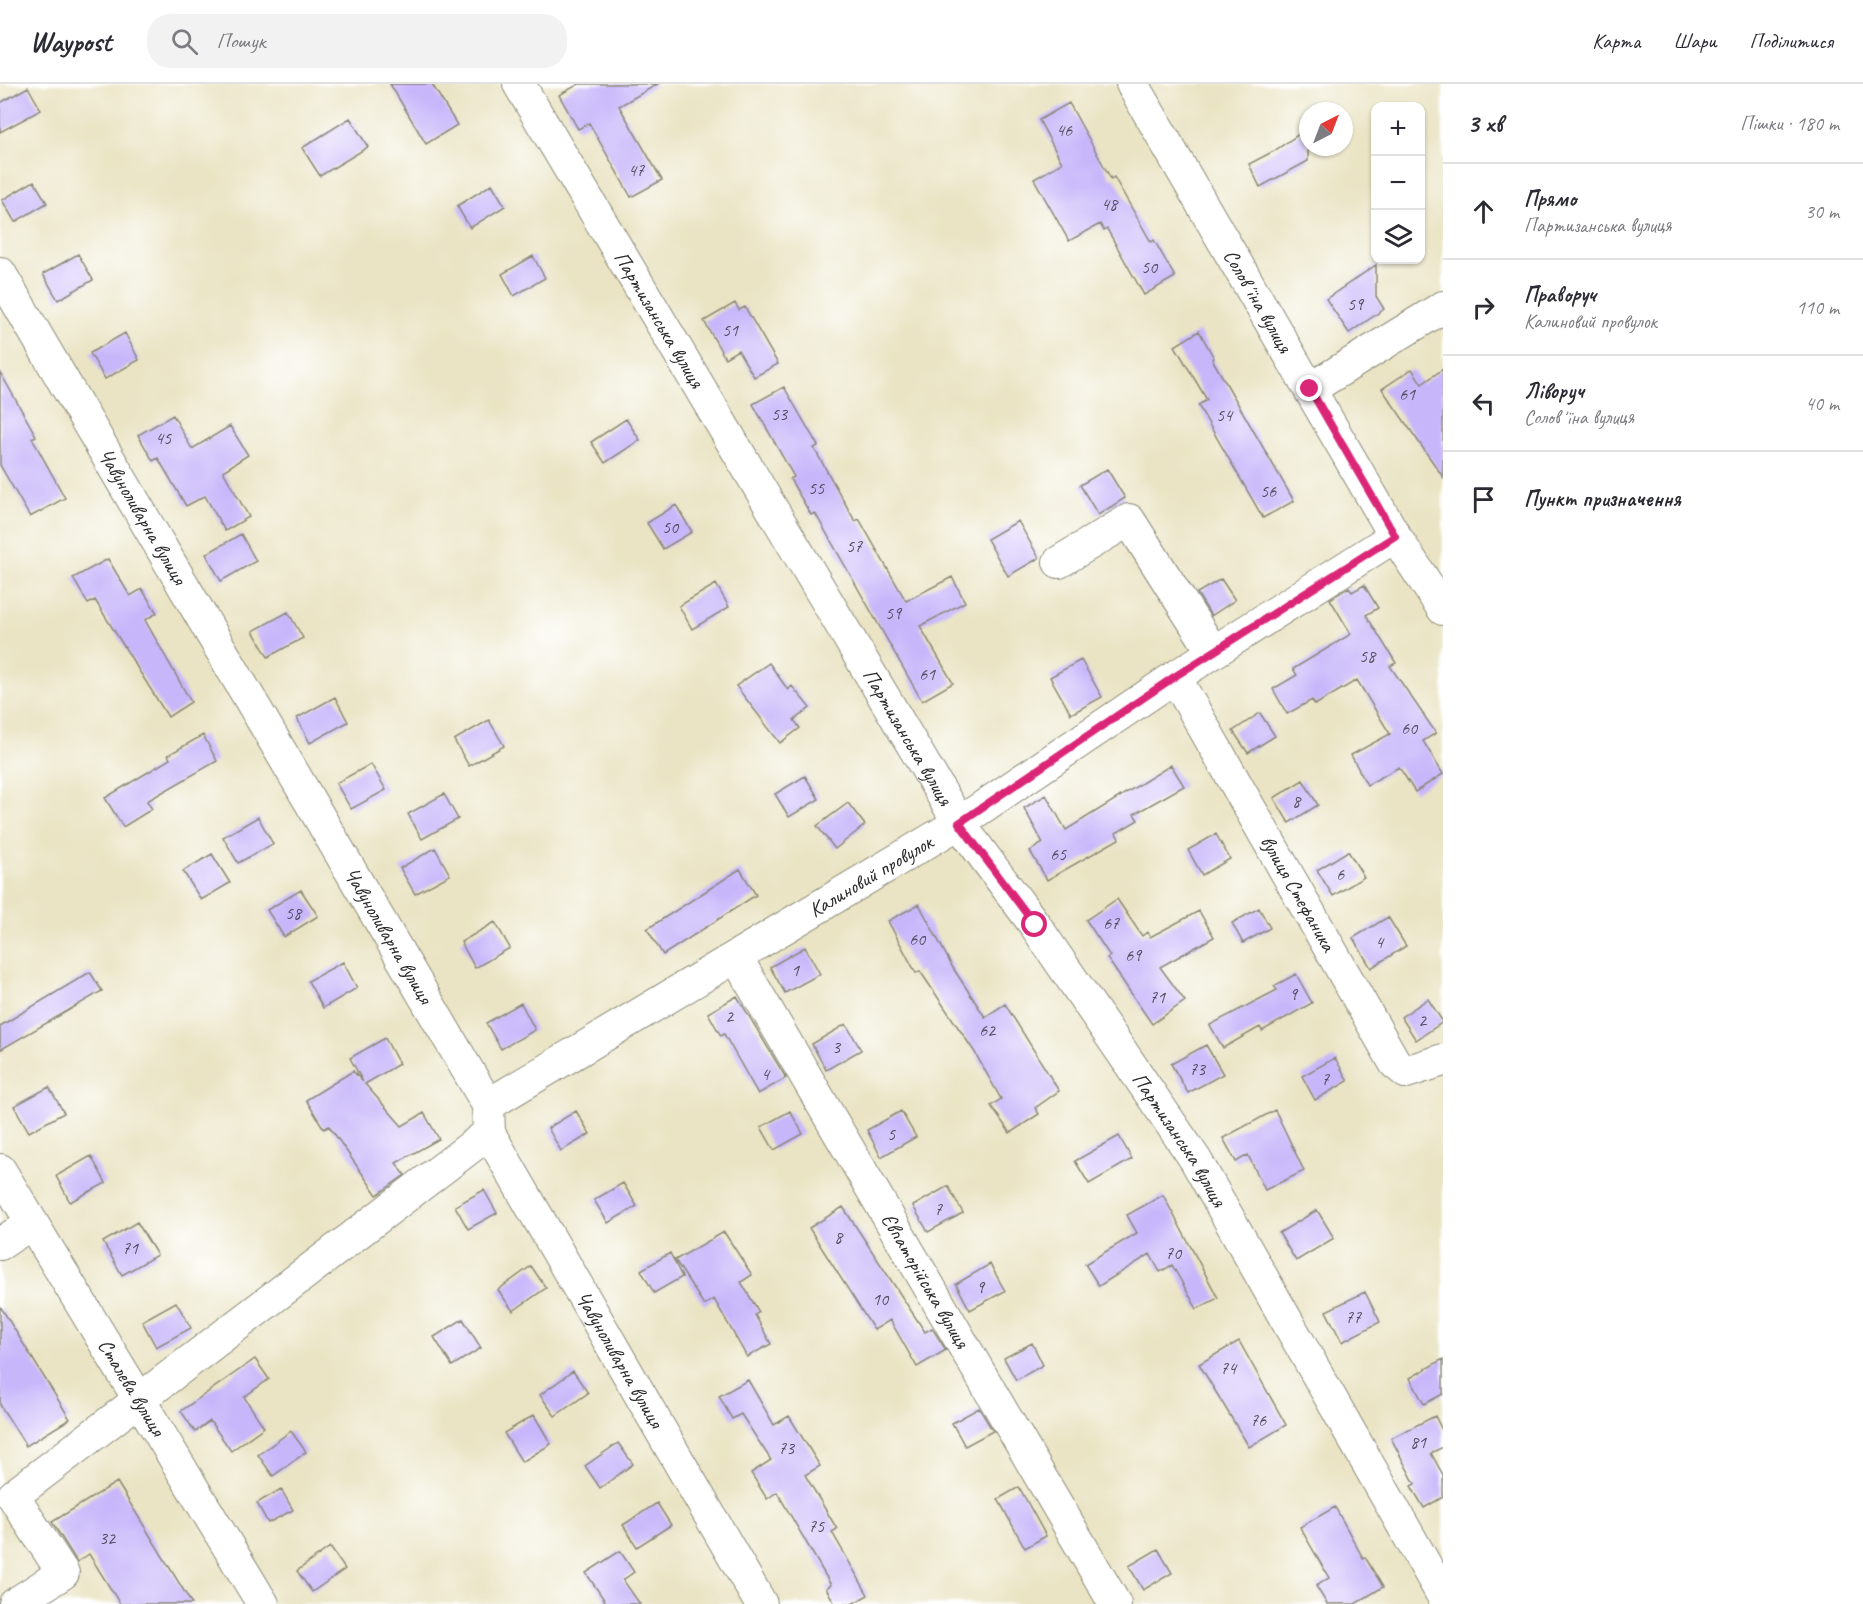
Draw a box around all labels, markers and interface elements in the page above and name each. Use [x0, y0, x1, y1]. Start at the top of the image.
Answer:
search box [147, 14, 567, 68]
text: Waypost [30, 24, 111, 59]
icon: search [168, 25, 201, 58]
text: Пошук [216, 27, 266, 55]
text: Карта [1592, 28, 1640, 54]
text: Шари [1673, 28, 1717, 54]
text: Поділитися [1750, 28, 1833, 54]
north arrow [1299, 102, 1353, 156]
map controls [1371, 102, 1425, 264]
button: + [1371, 102, 1425, 156]
text: 3 хв [1467, 107, 1502, 140]
text: Пішки · 180 m [1740, 111, 1839, 136]
house number: 46 [1056, 119, 1073, 141]
button: − [1371, 156, 1425, 210]
house number: 47 [628, 159, 645, 181]
text: Прямо [1524, 185, 1576, 213]
house number: 48 [1101, 193, 1119, 215]
icon: ahead [1467, 195, 1500, 228]
text: 30 m [1805, 199, 1839, 224]
button: layers [1371, 210, 1425, 264]
text: Партизанська вулиця [1524, 213, 1671, 238]
street label: Соловʼїна вулиця [1218, 245, 1299, 359]
street label: Партизанська вулиця [608, 246, 711, 394]
house number: 50 [1141, 256, 1159, 278]
text: Праворуч [1524, 281, 1596, 309]
icon: right [1467, 291, 1500, 324]
house number: 59 [1347, 293, 1365, 315]
text: 110 m [1796, 295, 1839, 320]
text: Калиновий провулок [1524, 309, 1657, 334]
house number: 51 [722, 319, 739, 341]
route end [1296, 375, 1322, 401]
text: Ліворуч [1524, 377, 1584, 405]
house number: 61 [1399, 383, 1416, 405]
icon: left [1467, 387, 1500, 420]
text: 40 m [1805, 391, 1839, 416]
house number: 53 [771, 403, 789, 425]
house number: 54 [1216, 404, 1234, 426]
text: Соловʼїна вулиця [1524, 405, 1634, 430]
house number: 45 [155, 427, 172, 449]
street label: Чавуноливарна вулиця [93, 444, 194, 591]
house number: 55 [808, 477, 825, 499]
house number: 56 [1260, 480, 1277, 502]
icon: arrive [1467, 483, 1500, 516]
text: Пункт призначення [1524, 485, 1681, 513]
house number: 50 [662, 516, 680, 538]
house number: 57 [846, 535, 863, 557]
house number: 59 [885, 602, 903, 624]
house number: 58 [1359, 645, 1377, 667]
house number: 61 [919, 663, 936, 685]
street label: Партизанська вулиця [857, 664, 959, 811]
house number: 60 [1401, 717, 1419, 739]
house number: 8 [1292, 790, 1302, 812]
street label: Калиновий провулок [804, 828, 939, 923]
street label: вулиця Стефаника [1255, 831, 1343, 958]
house number: 65 [1050, 843, 1067, 865]
street label: Чавуноливарна вулиця [339, 863, 439, 1010]
house number: 6 [1336, 863, 1345, 885]
house number: 58 [285, 902, 303, 924]
route start [1021, 911, 1047, 937]
house number: 67 [1103, 912, 1120, 934]
house number: 60 [909, 928, 927, 950]
house number: 4 [1375, 931, 1385, 953]
house number: 69 [1125, 944, 1143, 966]
house number: 1 [791, 959, 800, 981]
house number: 9 [1289, 983, 1299, 1005]
house number: 71 [1149, 986, 1166, 1008]
house number: 2 [725, 1005, 735, 1027]
house number: 2 [1418, 1009, 1428, 1031]
house number: 62 [979, 1019, 997, 1041]
house number: 3 [832, 1036, 842, 1058]
house number: 73 [1189, 1058, 1207, 1080]
house number: 4 [761, 1063, 771, 1085]
street label: Партизанська вулиця [1127, 1067, 1233, 1212]
house number: 7 [1321, 1068, 1330, 1090]
house number: 5 [887, 1123, 896, 1145]
house number: 7 [934, 1198, 943, 1220]
street label: Євпаторійська вулиця [876, 1208, 976, 1354]
house number: 8 [834, 1226, 844, 1248]
house number: 71 [122, 1237, 139, 1259]
house number: 70 [1165, 1242, 1183, 1264]
house number: 9 [976, 1276, 986, 1298]
street label: Чавуноливарна вулиця [570, 1286, 670, 1434]
house number: 10 [872, 1288, 890, 1310]
house number: 77 [1345, 1306, 1362, 1328]
street label: Сталева вулиця [92, 1334, 172, 1442]
house number: 74 [1220, 1357, 1238, 1379]
house number: 76 [1250, 1409, 1267, 1431]
house number: 81 [1410, 1431, 1427, 1453]
house number: 73 [778, 1437, 796, 1459]
house number: 75 [808, 1515, 825, 1537]
house number: 32 [99, 1527, 117, 1549]

